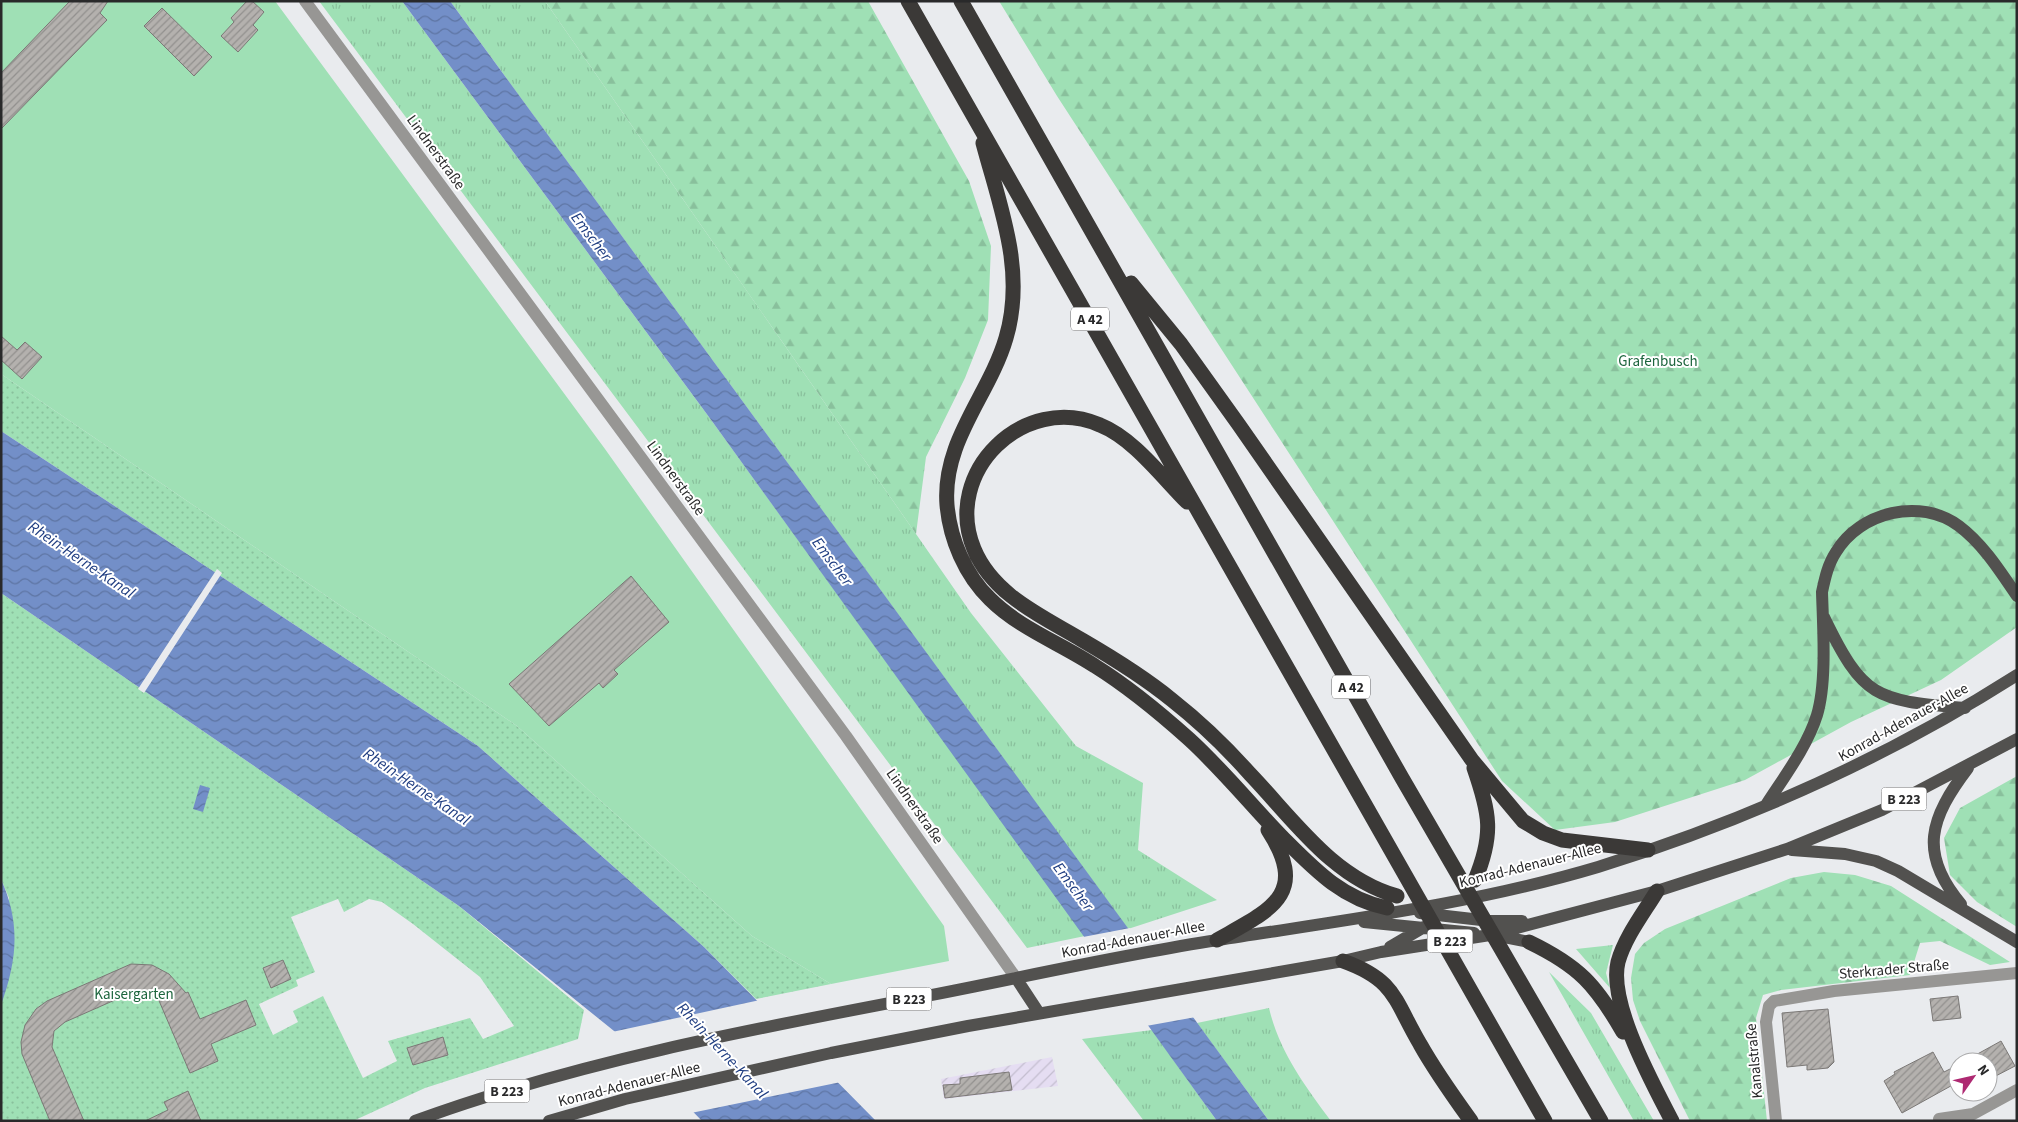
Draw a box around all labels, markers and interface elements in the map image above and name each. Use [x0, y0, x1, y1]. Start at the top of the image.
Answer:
street label: Lindnerstraße [401, 111, 470, 194]
water label: Emscher [566, 208, 618, 267]
road number: A 42 [1071, 308, 1109, 330]
park label: Grafenbusch [1618, 351, 1698, 372]
street label: Lindnerstraße [641, 437, 710, 520]
water label: Rhein-Herne-Kanal [24, 516, 139, 604]
water label: Emscher [807, 533, 859, 592]
road number: A 42 [1332, 676, 1370, 699]
street label: Konrad-Adenauer-Allee [1834, 678, 1972, 767]
water label: Rhein-Herne-Kanal [359, 743, 474, 831]
street label: Lindnerstraße [881, 764, 948, 848]
road number: B 223 [1882, 788, 1926, 811]
street label: Konrad-Adenauer-Allee [1457, 838, 1603, 893]
water label: Emscher [1048, 858, 1100, 917]
street label: Konrad-Adenauer-Allee [1060, 915, 1207, 964]
road number: B 223 [1428, 929, 1472, 952]
street label: Sterkrader Straße [1838, 954, 1950, 985]
park label: Kaisergarten [94, 984, 174, 1005]
road number: B 223 [886, 988, 932, 1011]
water label: Rhein-Herne-Kanal [672, 998, 773, 1104]
street label: Kanalstraße [1741, 1022, 1768, 1099]
north arrow [1948, 1052, 1998, 1102]
street label: Konrad-Adenauer-Allee [556, 1057, 702, 1112]
text: N [1972, 1061, 1994, 1080]
road number: B 223 [484, 1080, 530, 1102]

